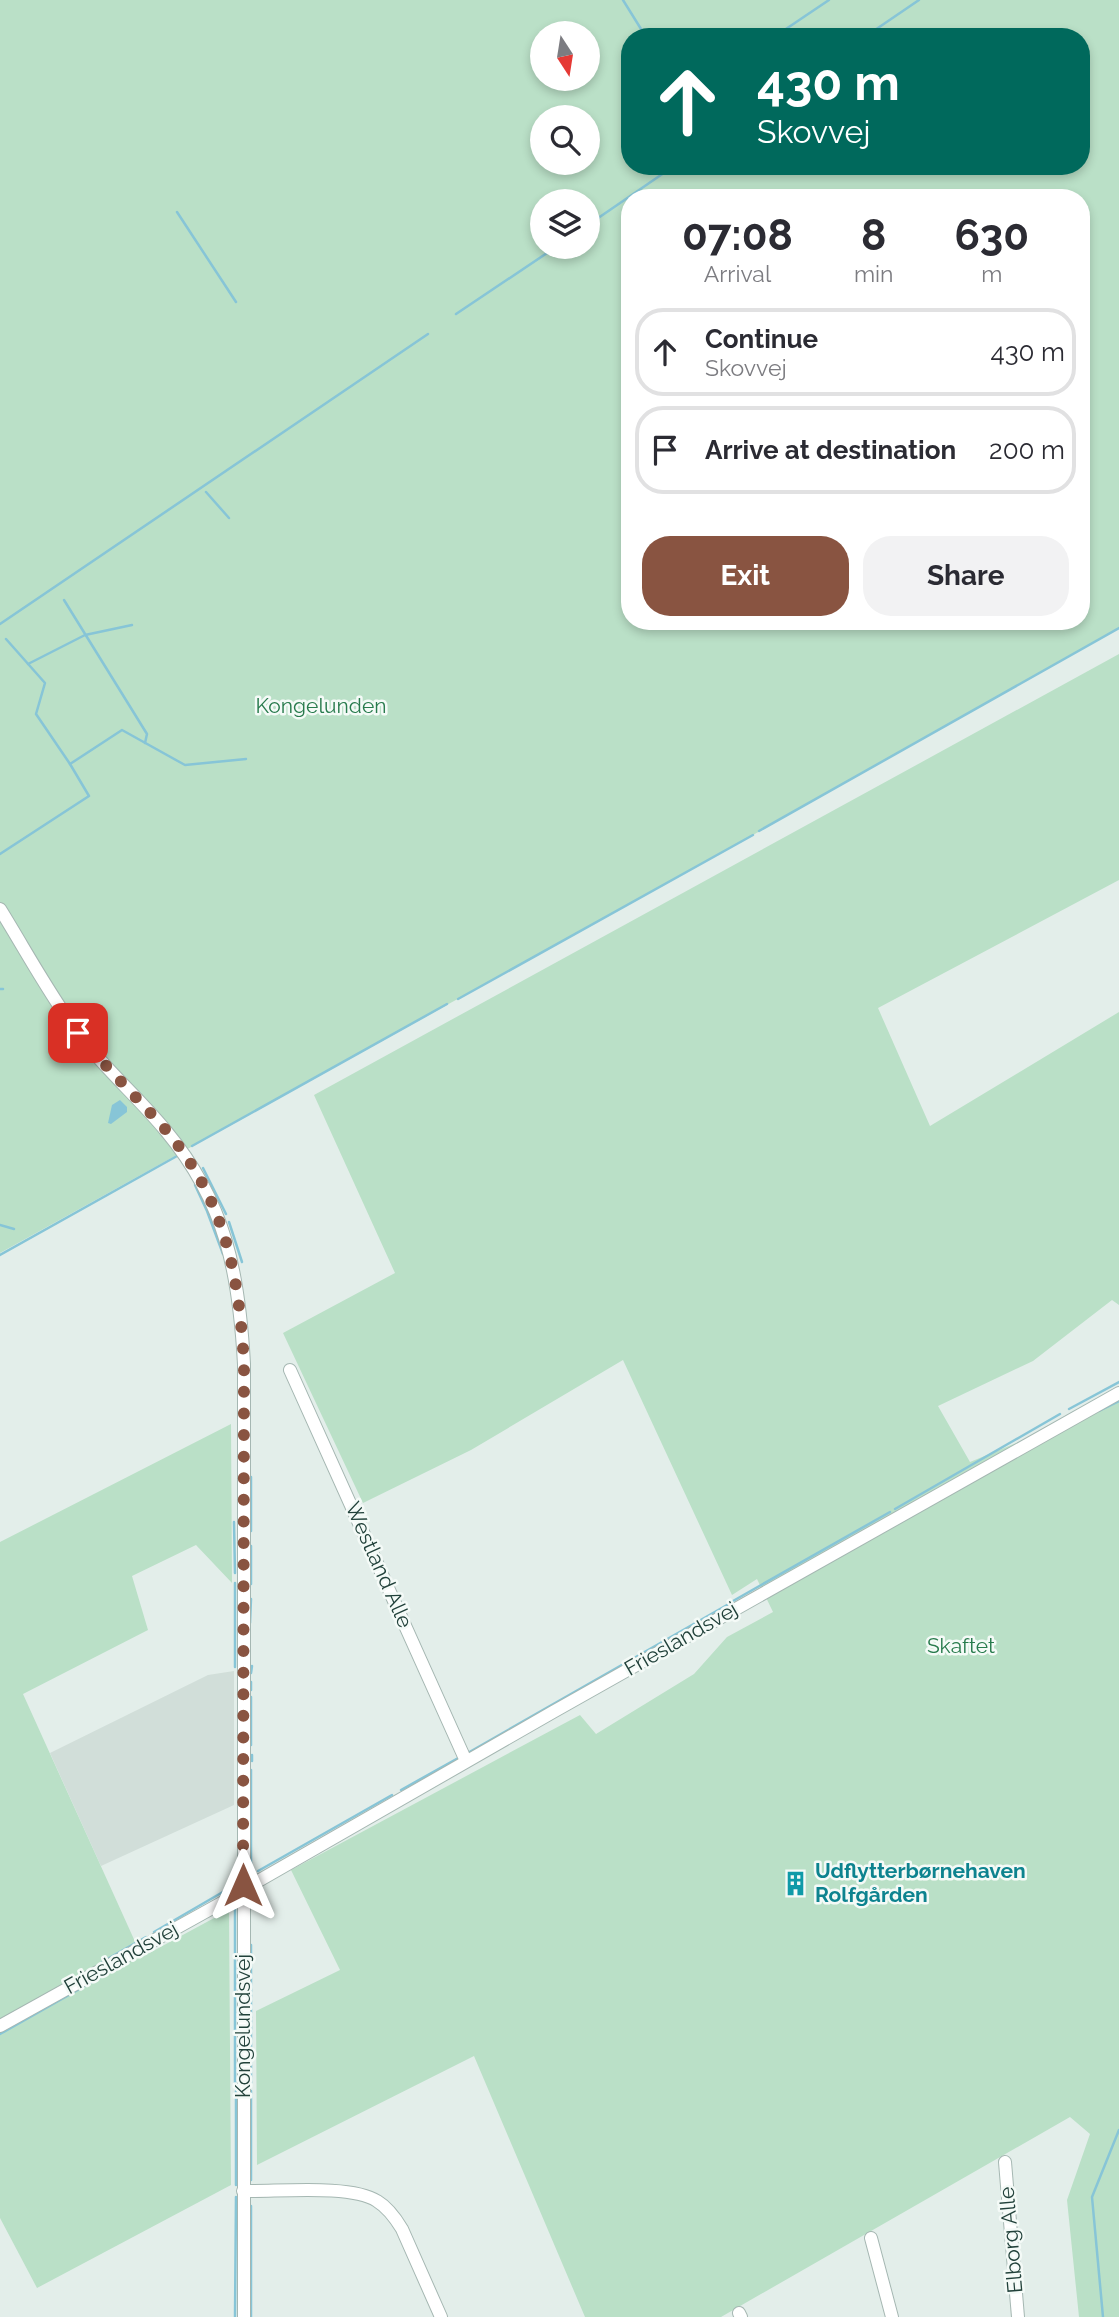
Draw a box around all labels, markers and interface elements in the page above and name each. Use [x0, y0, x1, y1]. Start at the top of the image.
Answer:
north arrow [530, 21, 600, 91]
map controls [530, 21, 600, 259]
text: 430 m [757, 54, 900, 111]
icon: ahead [642, 56, 733, 147]
button: search [530, 105, 600, 175]
text: Skovvej [757, 113, 871, 150]
button: layers [530, 189, 600, 259]
text: 07:08 [682, 211, 793, 260]
text: 8 [861, 211, 886, 260]
text: 630 [954, 211, 1029, 260]
text: Arrival [704, 260, 771, 287]
text: min [854, 260, 893, 287]
text: m [981, 260, 1002, 287]
text: Continue [705, 324, 818, 354]
icon: ahead [646, 333, 684, 371]
text: 430 m [990, 337, 1065, 367]
text: Skovvej [705, 354, 787, 381]
icon: arrive [646, 431, 684, 469]
text: Arrive at destination [705, 435, 956, 465]
text: 200 m [989, 435, 1065, 465]
button: Exit [642, 536, 849, 616]
button: Share [863, 536, 1069, 616]
park label: Kongelunden [256, 693, 386, 718]
pin [48, 1003, 108, 1063]
icon: arrive [59, 1014, 97, 1052]
street label: Westland Alle [341, 1498, 418, 1632]
street label: Frieslandsvej [620, 1596, 742, 1681]
park label: Skaftet [927, 1633, 995, 1658]
position arrow [206, 1848, 280, 1922]
place label: Udflytterbørnehaven Rolfgården [815, 1858, 1026, 1907]
building icon: Udflytterbørnehaven Rolfgården [781, 1869, 809, 1897]
street label: Frieslandsvej [59, 1916, 182, 1999]
street label: Kongelundsvej [230, 1954, 255, 2098]
street label: Elborg Alle [993, 2186, 1028, 2294]

